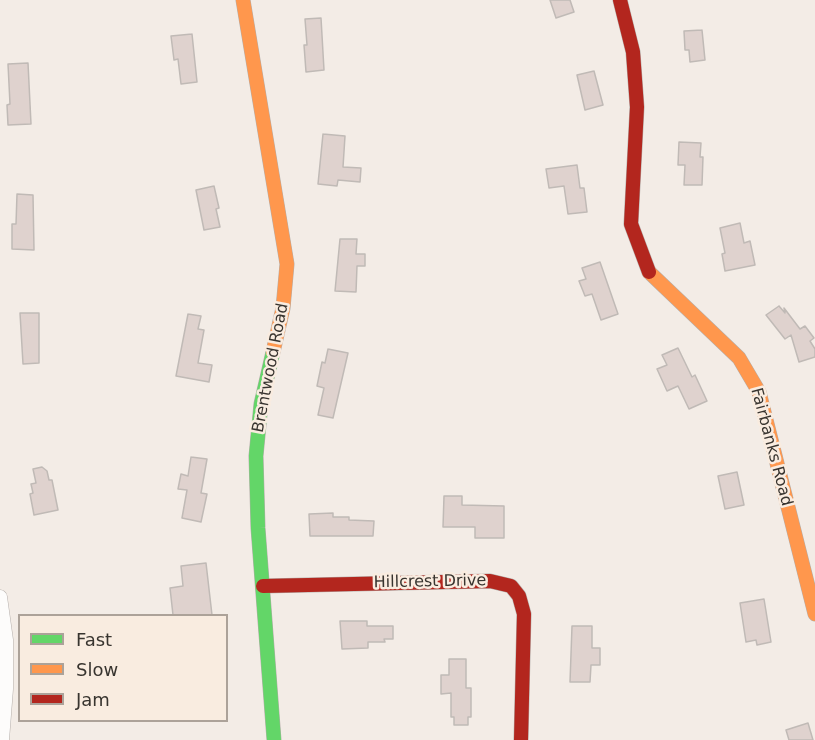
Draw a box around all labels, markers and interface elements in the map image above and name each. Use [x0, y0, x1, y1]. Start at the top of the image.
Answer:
street label: Brentwood Road [249, 302, 293, 434]
street label: Fairbanks Road [746, 386, 796, 508]
street label: Hillcrest Drive [374, 571, 486, 593]
legend [18, 614, 228, 722]
text: Fast [76, 629, 112, 650]
text: Slow [76, 659, 118, 680]
text: Jam [76, 689, 110, 710]

